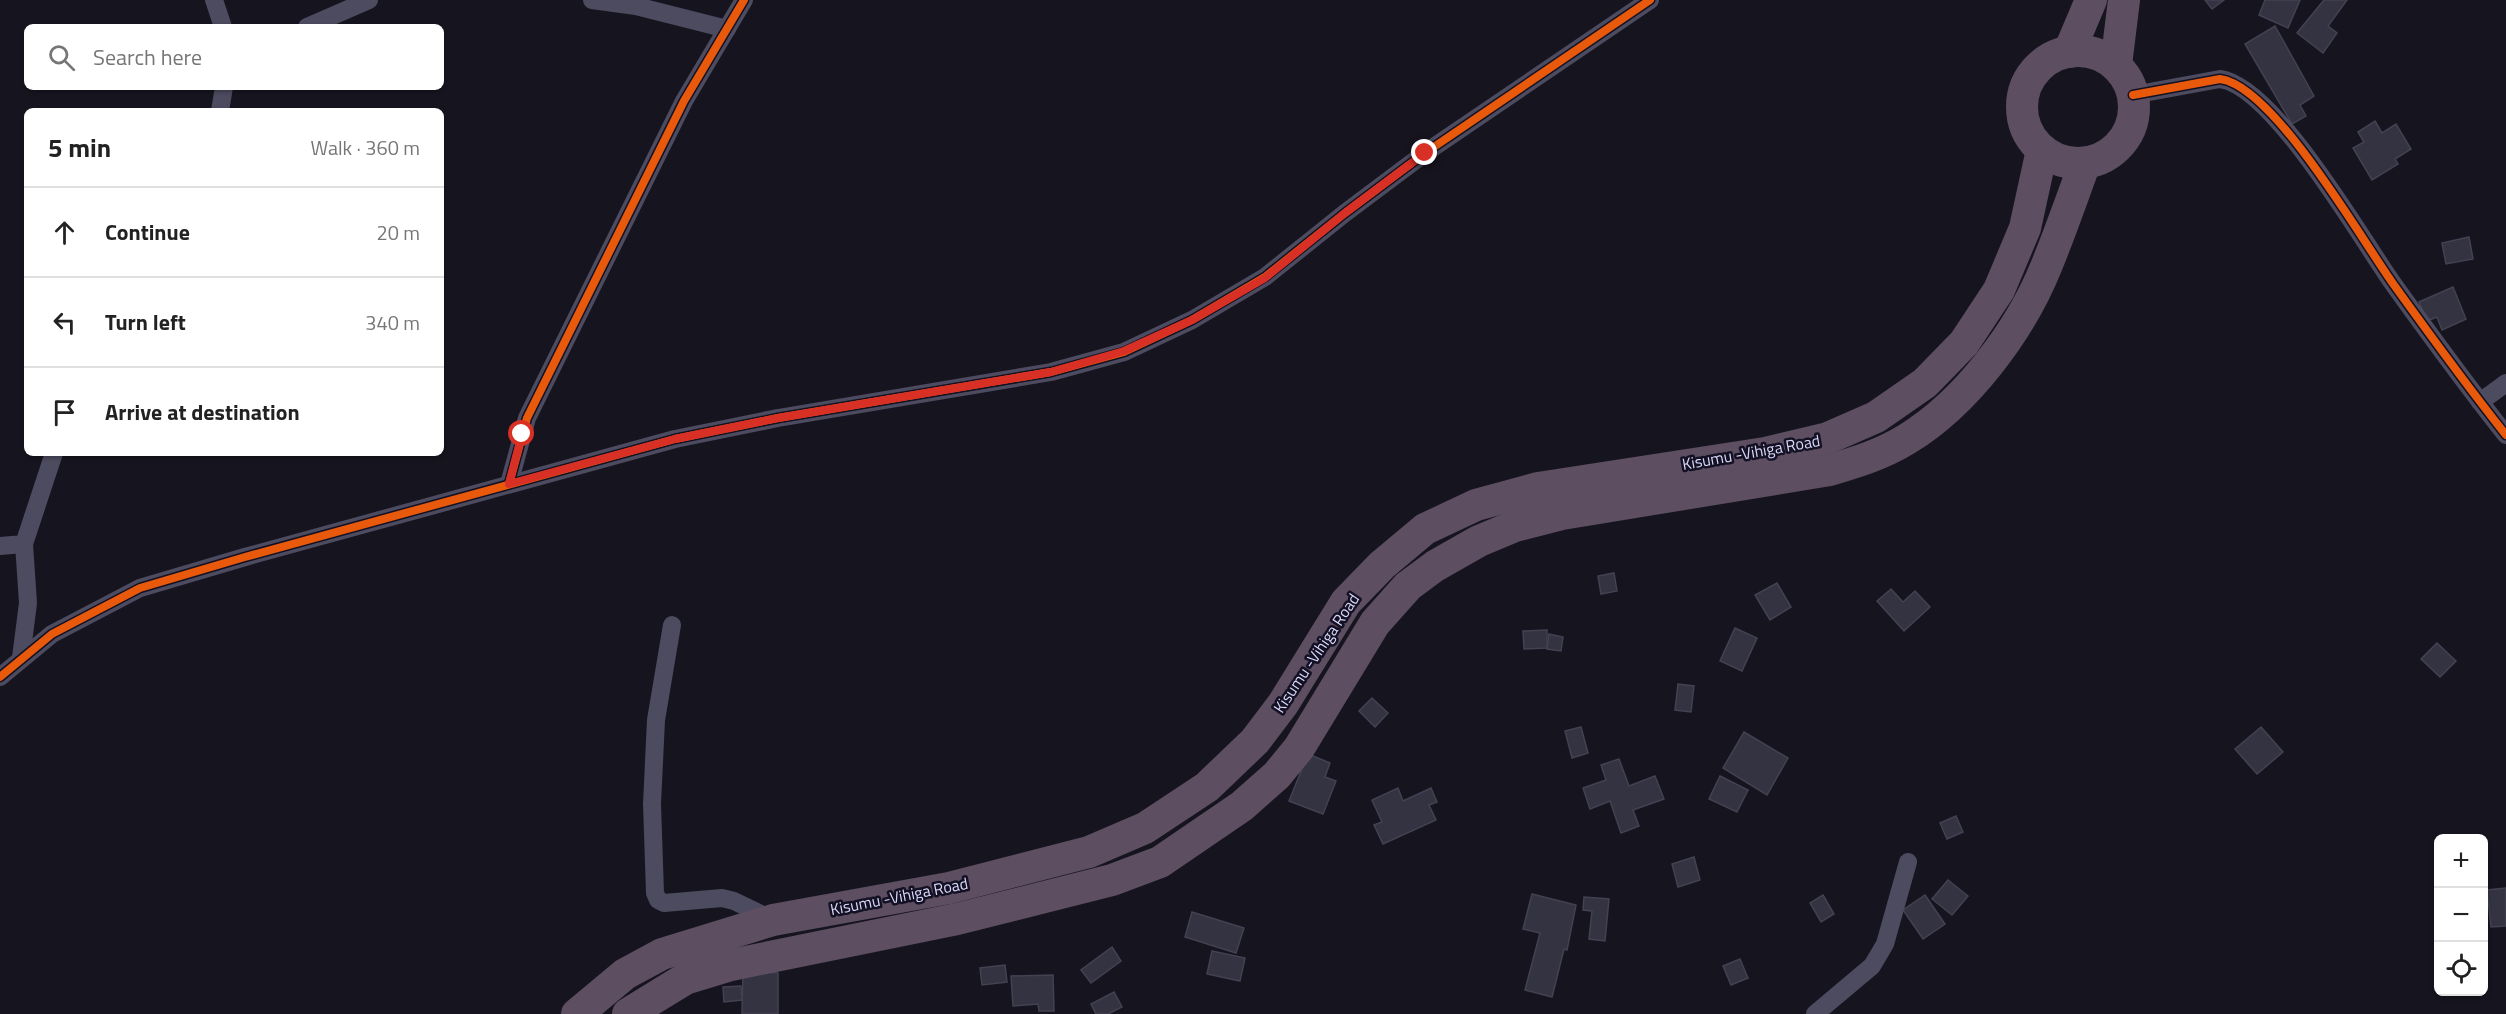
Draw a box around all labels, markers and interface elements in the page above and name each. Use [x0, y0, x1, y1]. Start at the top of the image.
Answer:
search box [24, 24, 444, 90]
text: Search here [93, 40, 202, 74]
icon: search [45, 41, 78, 74]
text: 5 min [48, 128, 111, 167]
text: Walk · 360 m [311, 132, 420, 163]
route end [1411, 139, 1437, 165]
text: Continue [105, 215, 190, 249]
icon: ahead [48, 216, 81, 249]
text: 20 m [376, 217, 420, 248]
text: Turn left [105, 305, 186, 339]
icon: left [48, 306, 81, 339]
text: 340 m [365, 307, 420, 338]
text: Arrive at destination [105, 395, 300, 429]
icon: arrive [48, 396, 81, 429]
route start [508, 420, 534, 446]
street label: Kisumu -Vihiga Road [1680, 428, 1822, 476]
street label: Kisumu -Vihiga Road [1267, 588, 1365, 718]
map controls [2434, 834, 2488, 996]
button: + [2434, 834, 2488, 888]
street label: Kisumu -Vihiga Road [828, 871, 970, 921]
button: − [2434, 888, 2488, 942]
button: locate [2434, 942, 2488, 996]

